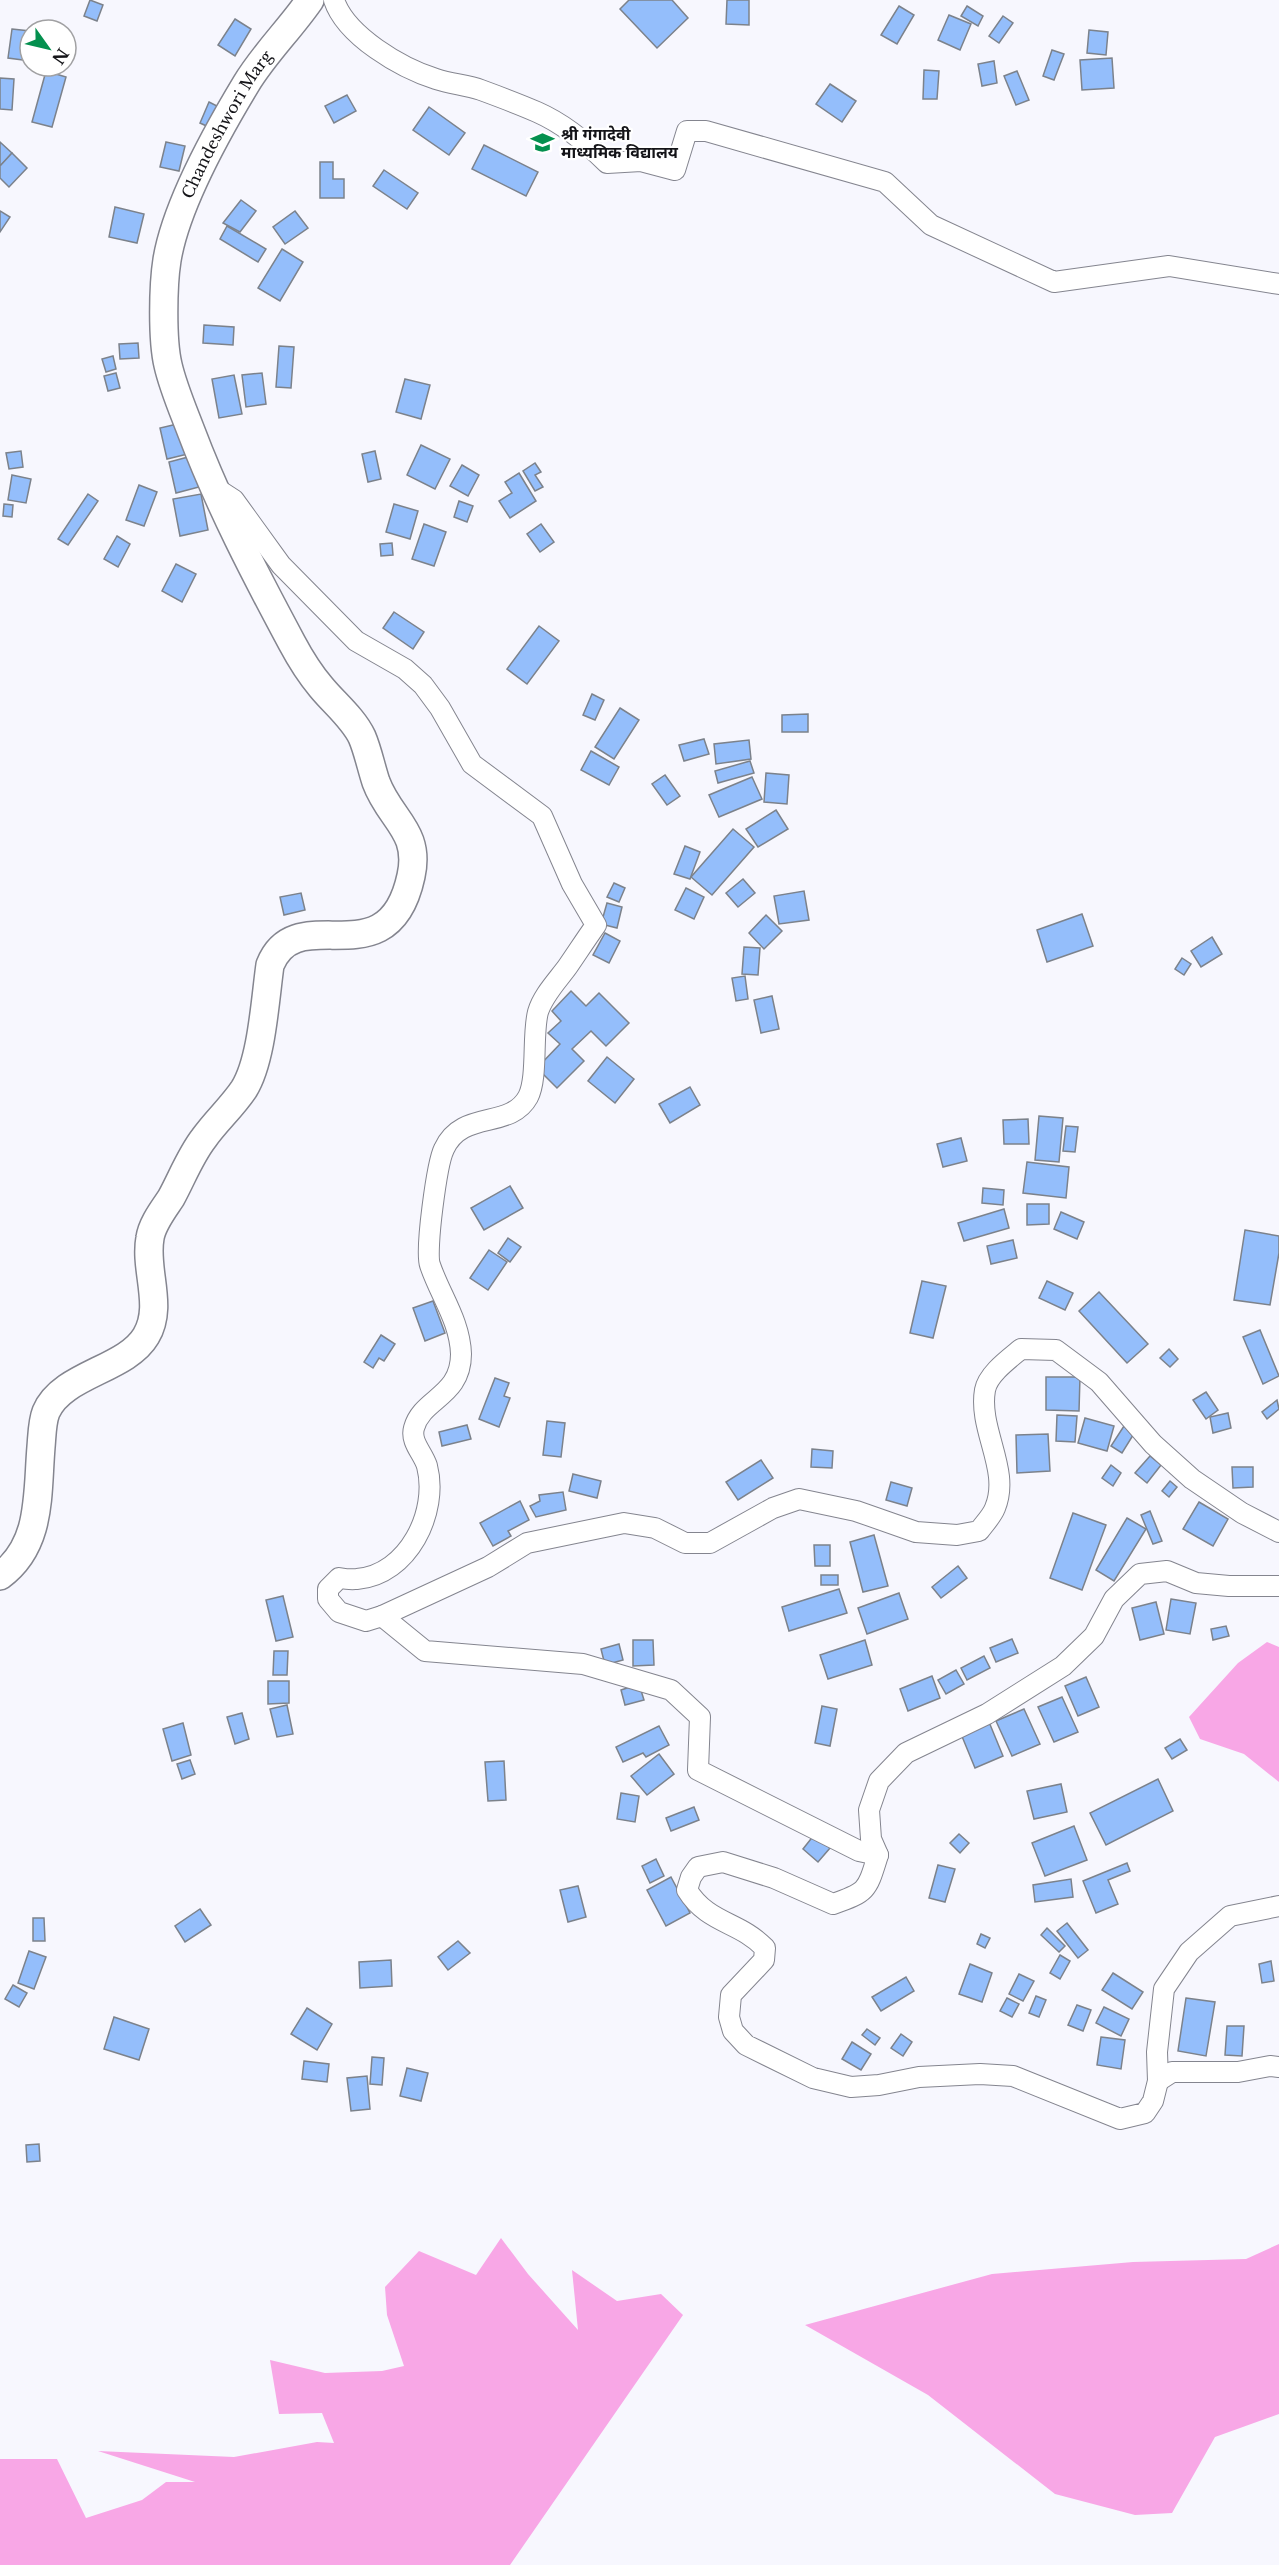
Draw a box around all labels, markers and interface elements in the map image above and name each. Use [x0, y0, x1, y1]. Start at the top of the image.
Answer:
north arrow [18, 18, 78, 78]
text: N [48, 45, 73, 68]
street label: Chandeshwori Marg [177, 46, 277, 201]
place label: श्री गंगादेवी माध्यमिक विद्यालय [561, 124, 679, 162]
school or university icon: श्री गंगादेवी माध्यमिक विद्यालय [530, 130, 556, 156]

